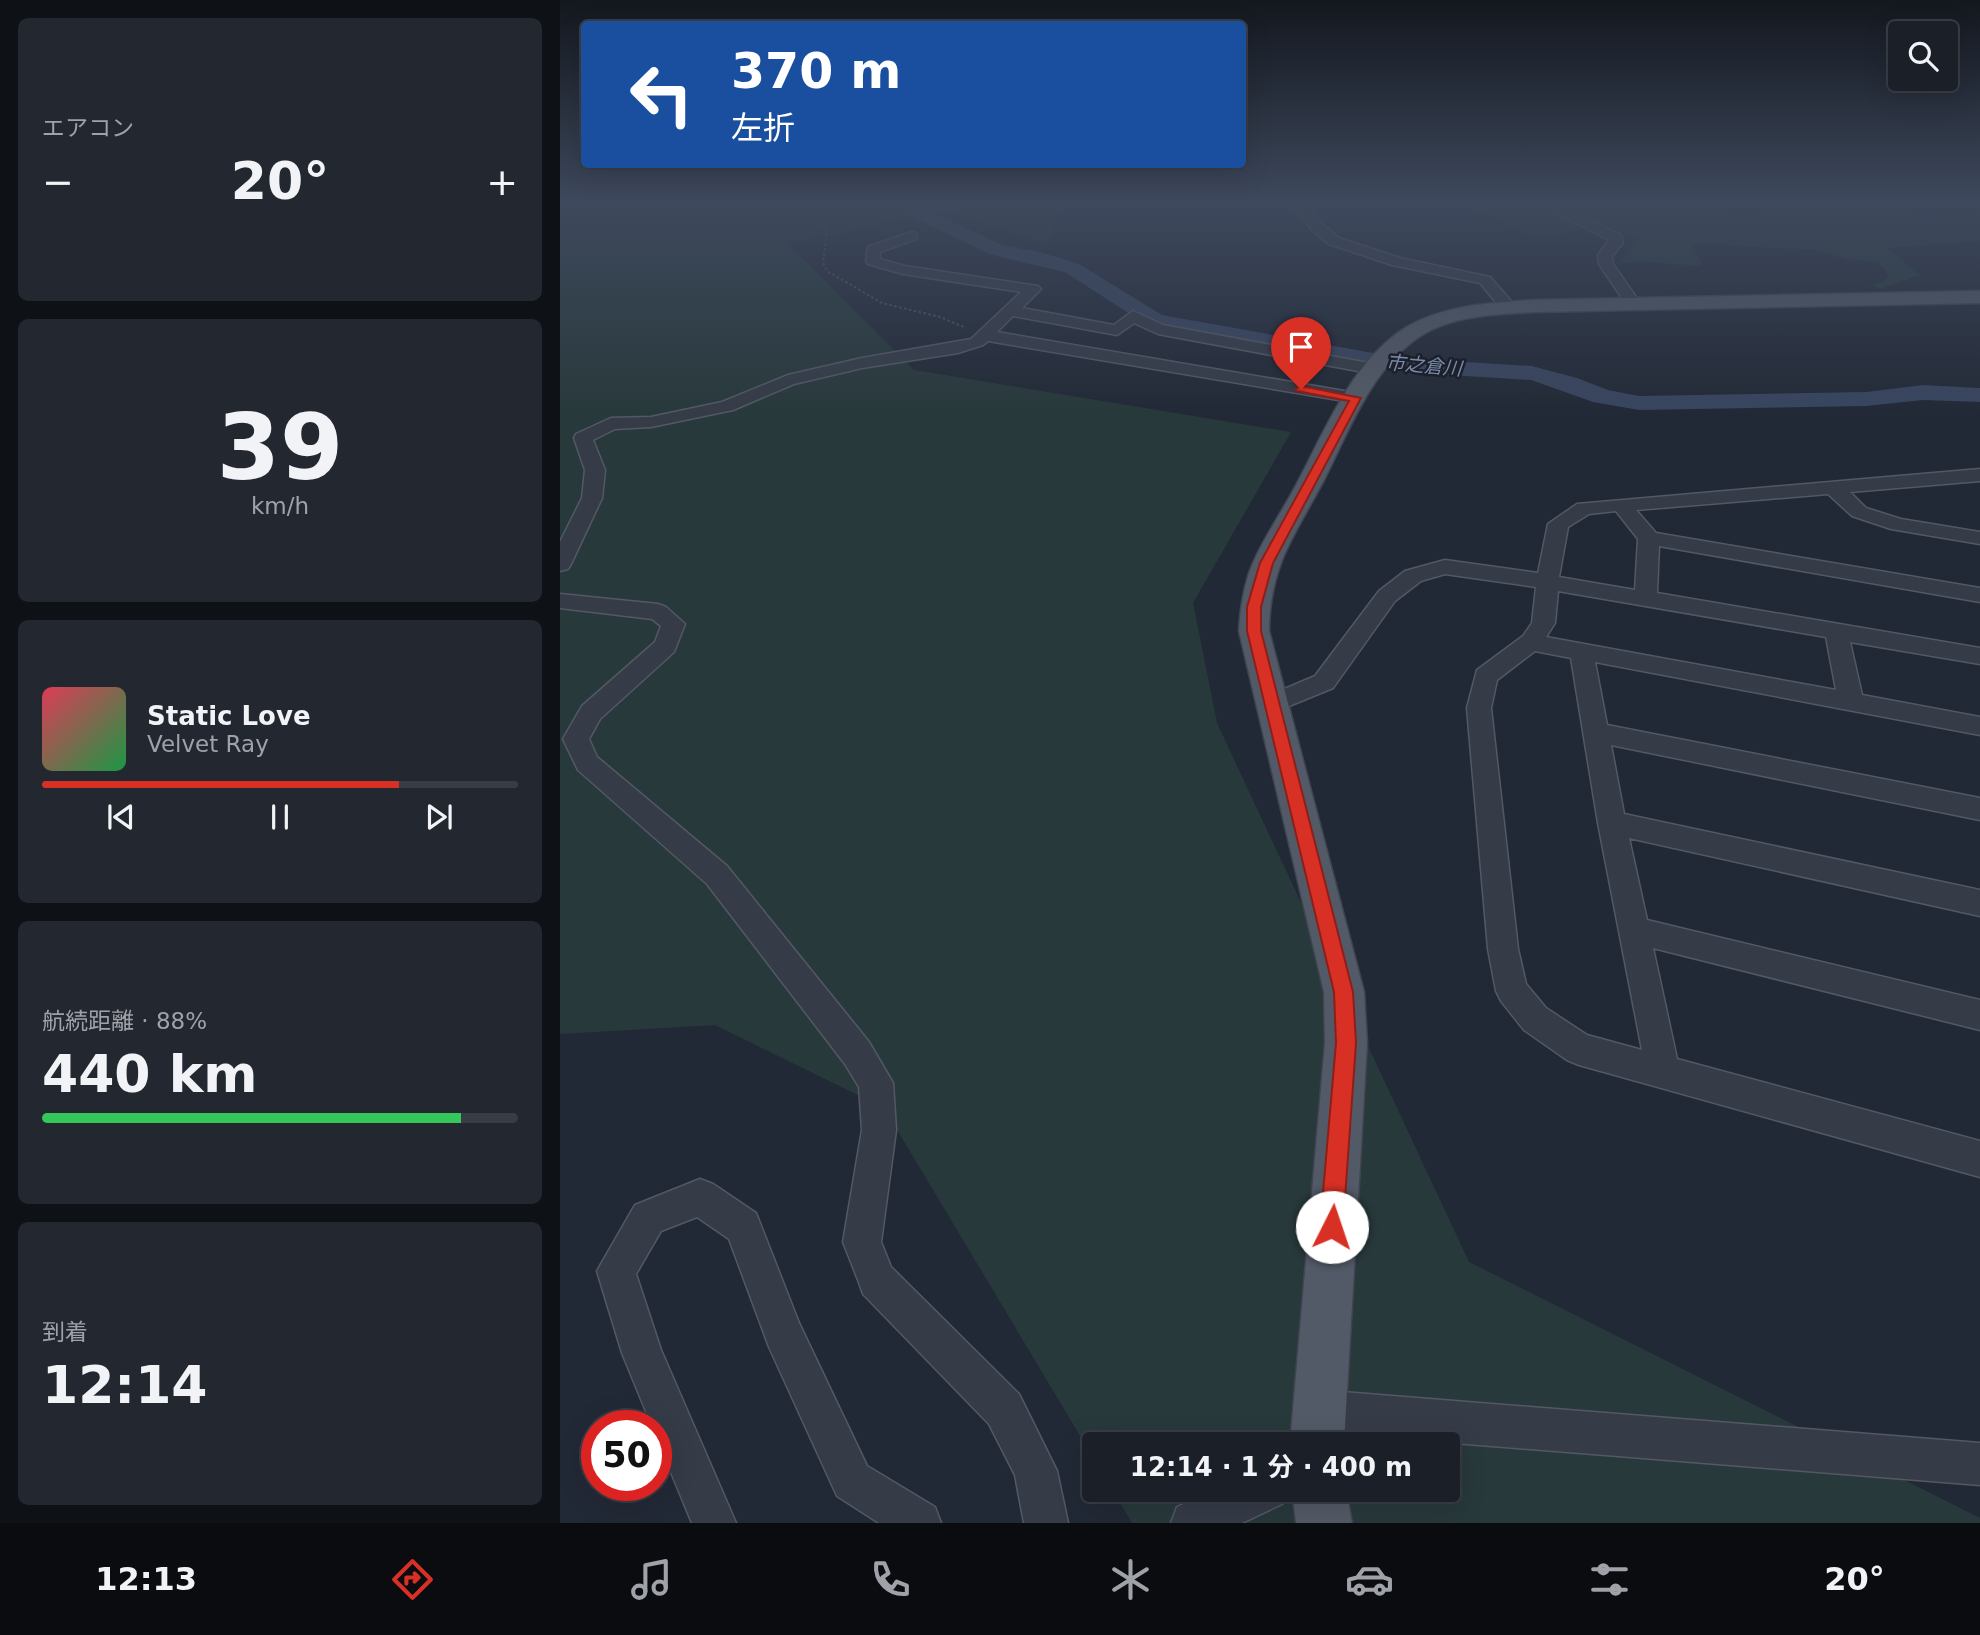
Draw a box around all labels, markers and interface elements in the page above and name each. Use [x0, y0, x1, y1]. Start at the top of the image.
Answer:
map controls [1888, 21, 1958, 91]
button: search [1888, 21, 1958, 91]
text: 370 m [731, 43, 901, 100]
icon: left [616, 49, 707, 140]
text: 左折 [731, 109, 795, 147]
text: エアコン [42, 115, 134, 141]
text: 20° [231, 151, 329, 211]
text: − [42, 160, 74, 204]
text: + [486, 160, 518, 204]
pin [1271, 317, 1331, 389]
icon: arrive [1282, 328, 1320, 366]
water label: 市之倉川 [1385, 351, 1465, 379]
text: 39 [217, 395, 343, 500]
text: km/h [251, 493, 309, 519]
text: Static Love [147, 701, 311, 731]
text: Velvet Ray [147, 731, 269, 757]
icon: previous [102, 798, 140, 836]
icon: pause [261, 798, 299, 836]
icon: next [420, 798, 458, 836]
text: 航続距離 · 88% [42, 1008, 207, 1034]
text: 440 km [42, 1044, 257, 1104]
position arrow [1295, 1190, 1369, 1264]
text: 到着 [42, 1319, 88, 1345]
text: 12:14 [42, 1355, 208, 1415]
speed limit sign: 50 [581, 1410, 672, 1501]
text: 12:14 · 1 分 · 400 m [1130, 1452, 1412, 1482]
icon: directions [388, 1555, 437, 1604]
icon: music [627, 1555, 676, 1604]
icon: phone [866, 1555, 915, 1604]
icon: climate [1106, 1555, 1155, 1604]
icon: car [1345, 1555, 1394, 1604]
icon: filters [1585, 1555, 1634, 1604]
text: 12:13 [95, 1560, 197, 1598]
text: 20° [1824, 1560, 1885, 1598]

